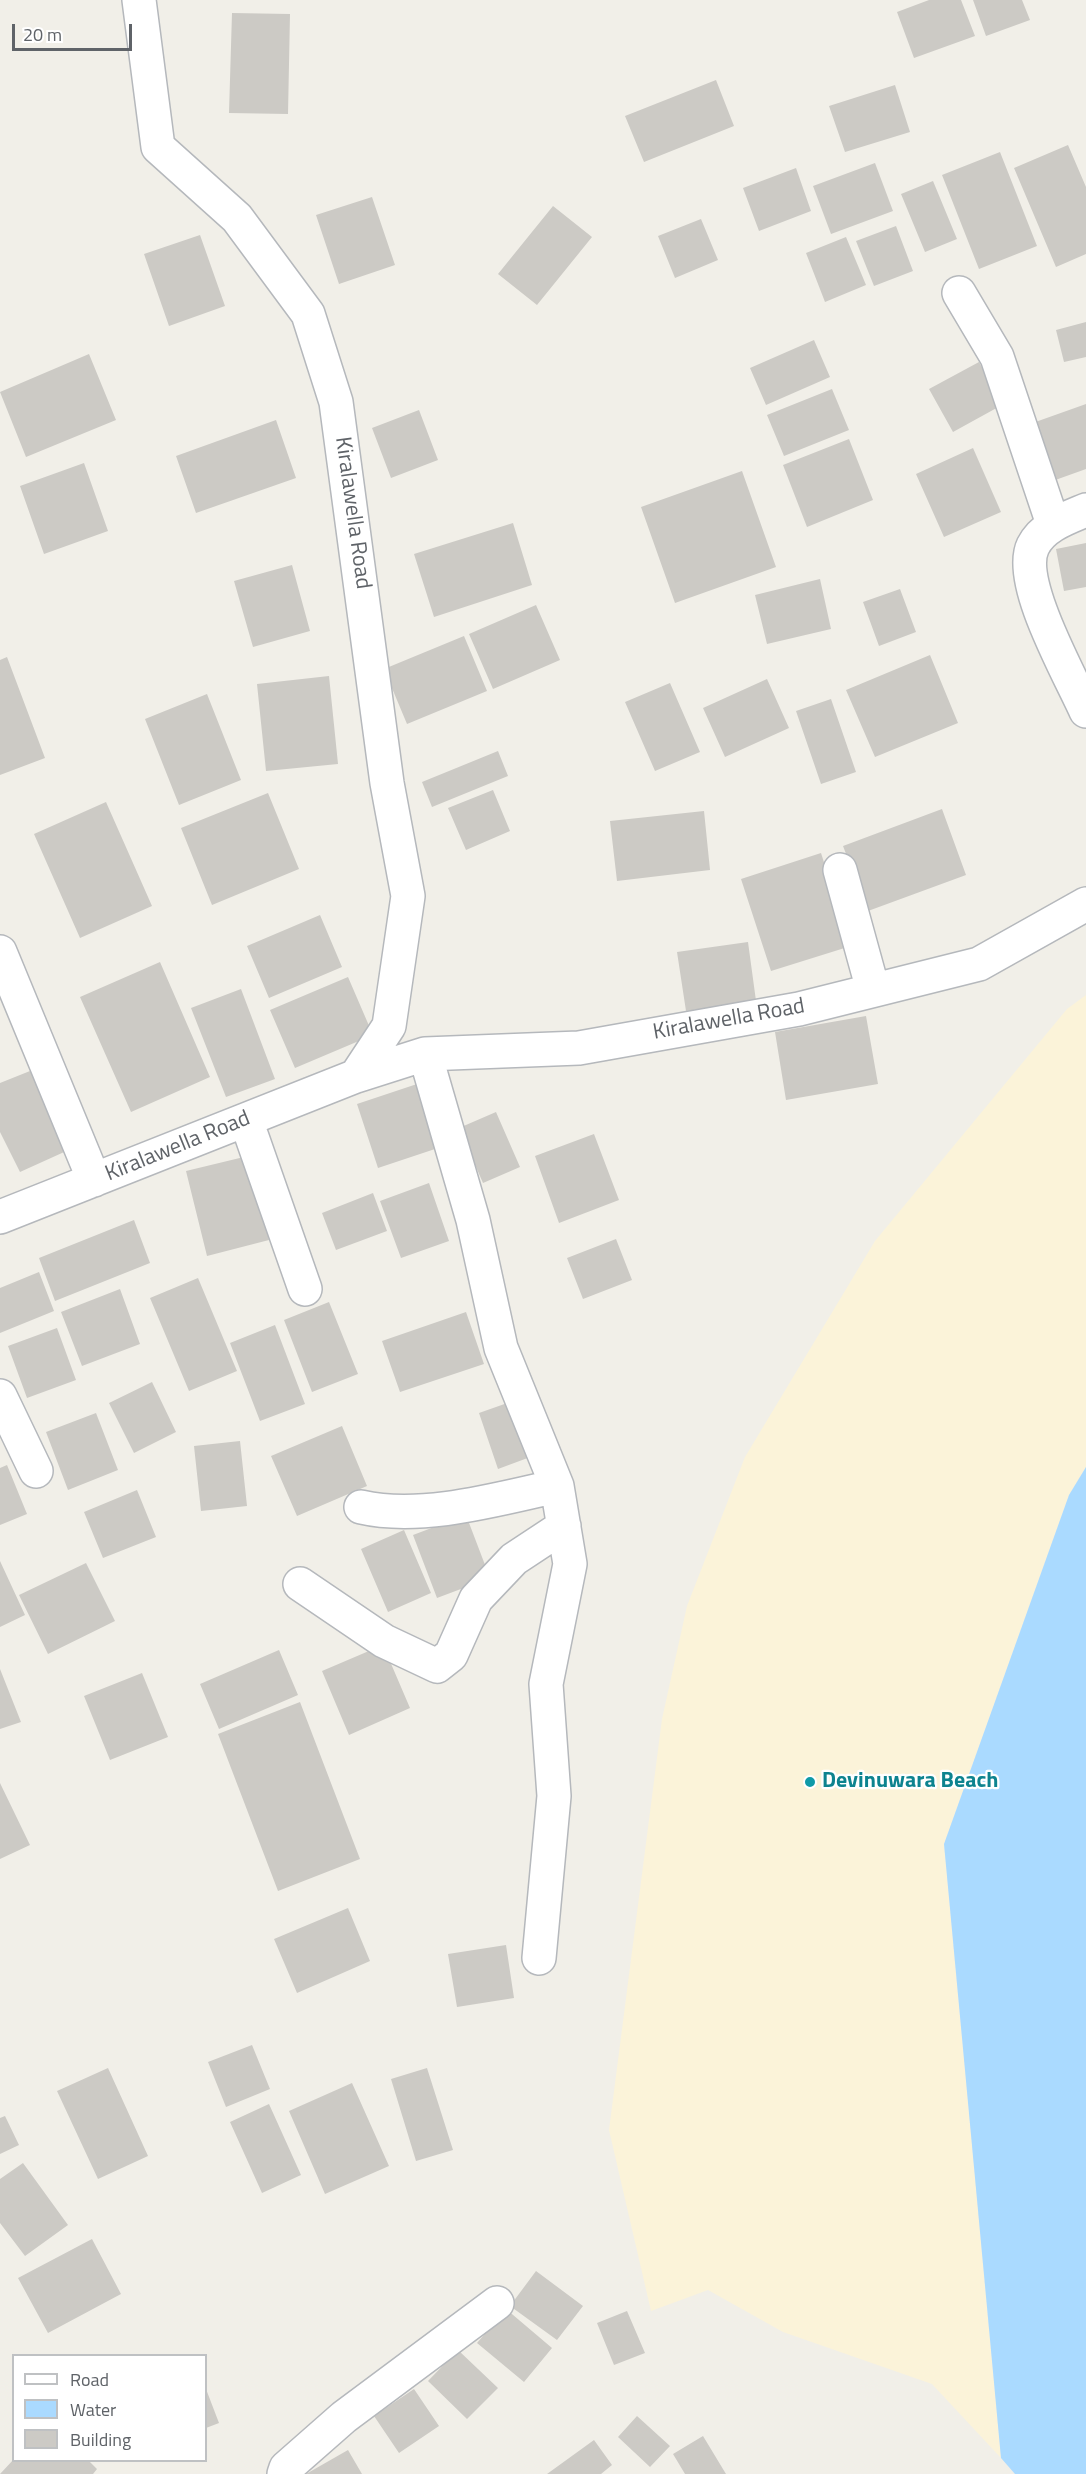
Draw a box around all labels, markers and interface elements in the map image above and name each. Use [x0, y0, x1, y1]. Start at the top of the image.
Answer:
scale bar [15, 12, 135, 50]
text: 20 m [23, 21, 62, 48]
street label: Kiralawella Road [328, 435, 376, 591]
street label: Kiralawella Road [651, 994, 807, 1046]
street label: Kiralawella Road [102, 1106, 254, 1188]
place label: Devinuwara Beach [822, 1769, 998, 1795]
marker: Devinuwara Beach [803, 1775, 817, 1789]
legend [12, 2354, 207, 2462]
text: Road [70, 2366, 109, 2393]
text: Water [70, 2396, 116, 2423]
text: Building [70, 2426, 131, 2453]

